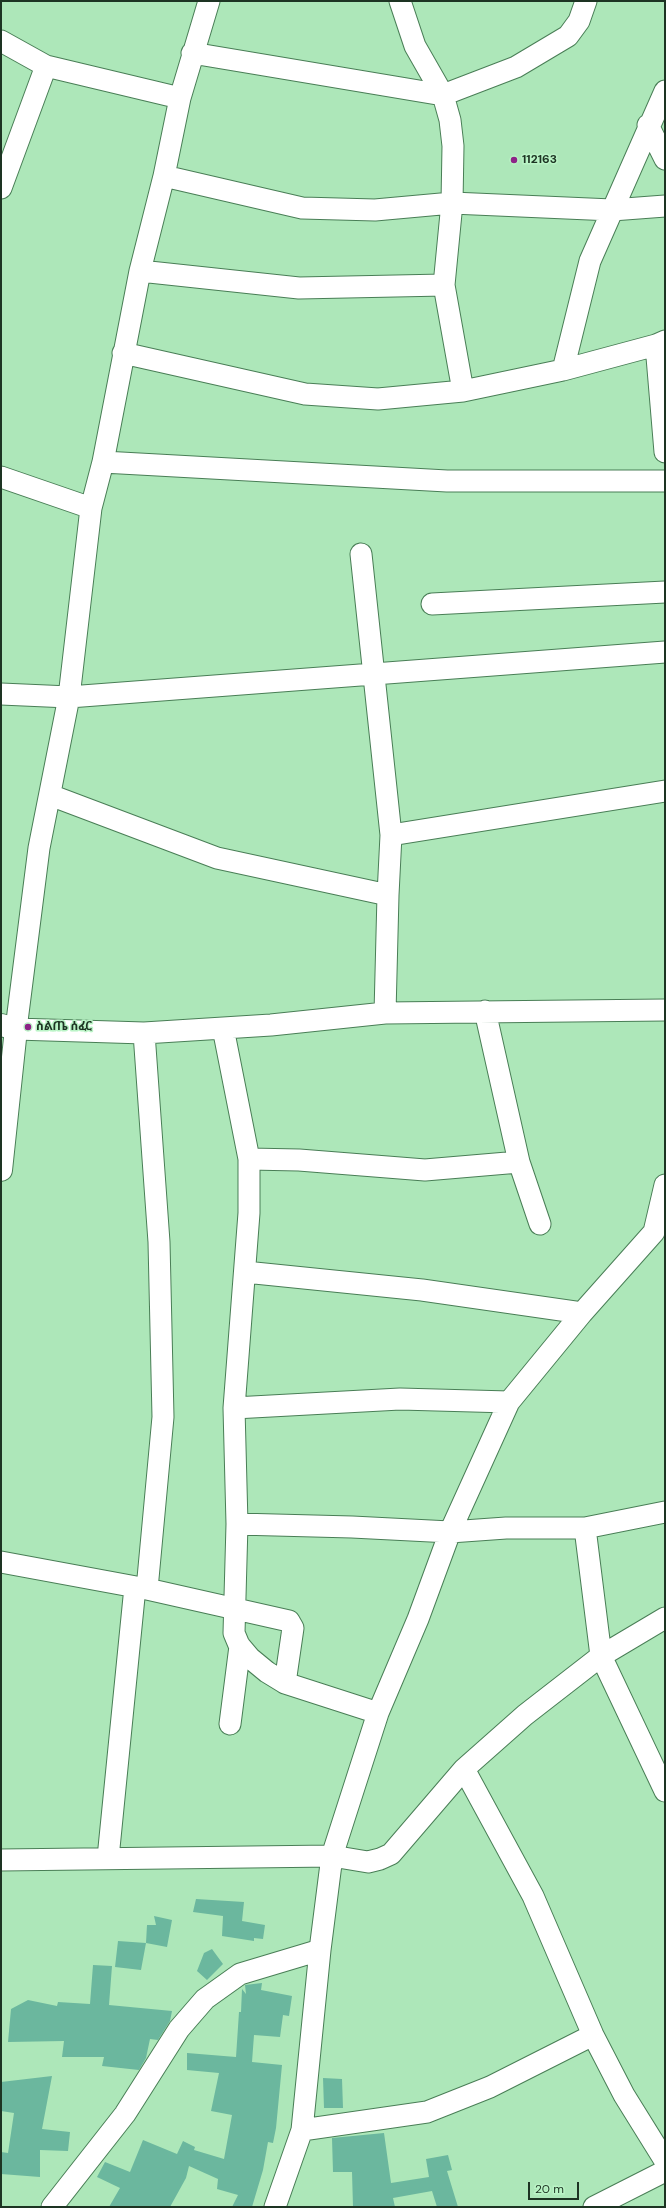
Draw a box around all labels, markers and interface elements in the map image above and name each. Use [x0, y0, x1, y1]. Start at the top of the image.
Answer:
place label: 112163 [522, 153, 557, 167]
marker: 112163 [509, 155, 519, 165]
place label: ስልጤ ሰፈር [36, 1020, 92, 1034]
marker: ስልጤ ሰፈር [23, 1022, 33, 1032]
scale bar [530, 2174, 581, 2200]
text: 20 m [535, 2181, 564, 2197]

